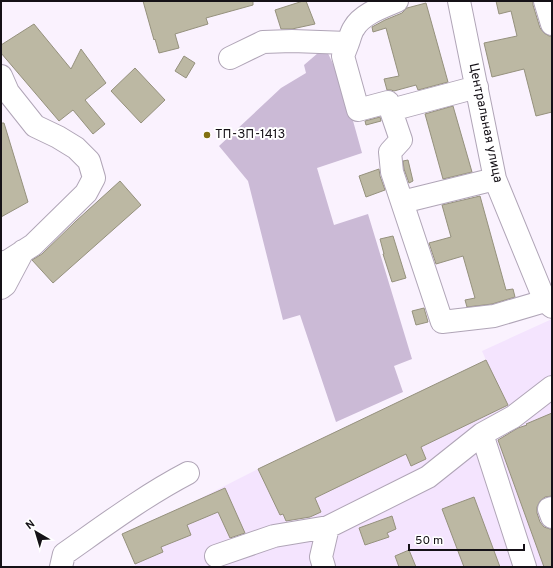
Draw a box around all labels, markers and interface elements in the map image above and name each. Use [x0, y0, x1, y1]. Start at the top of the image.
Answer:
street label: Центральная улица [464, 62, 506, 184]
place label: ТП-ЗП-1413 [215, 127, 285, 143]
marker: ТП-ЗП-1413 [202, 130, 212, 140]
north arrow [16, 512, 56, 552]
text: N [23, 517, 38, 533]
scale bar [409, 526, 524, 552]
text: 50 m [415, 533, 443, 549]

